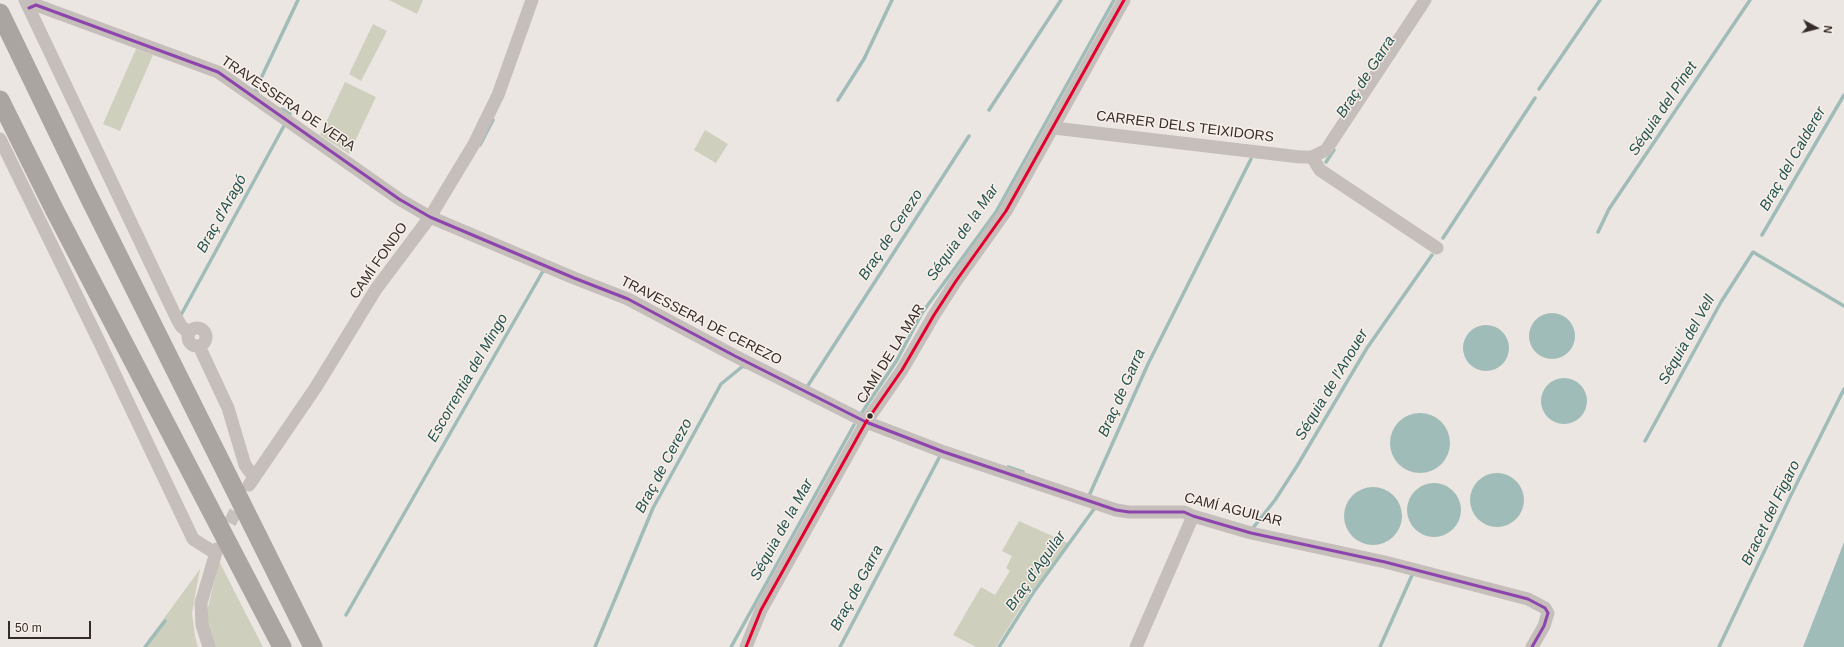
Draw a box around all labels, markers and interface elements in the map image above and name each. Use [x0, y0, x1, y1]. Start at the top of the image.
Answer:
north arrow [1796, 8, 1836, 48]
text: N [1821, 25, 1834, 34]
water label: Braç de Garra [1333, 33, 1399, 121]
street label: TRAVESSERA DE VERA [218, 53, 358, 155]
water label: Séquia del Pinet [1625, 59, 1701, 159]
water label: Braç del Calderer [1756, 104, 1830, 214]
street label: CARRER DELS TEIXIDORS [1095, 108, 1275, 146]
water label: Braç d'Aragó [193, 172, 251, 256]
water label: Séquia de la Mar [923, 181, 1003, 285]
water label: Braç de Cerezo [855, 186, 927, 284]
street label: CAMÍ FONDO [346, 220, 412, 302]
street label: TRAVESSERA DE CEREZO [618, 273, 784, 369]
water label: Séquia del Vell [1655, 292, 1719, 388]
street label: CAMÍ DE LA MAR [854, 301, 928, 407]
water label: Escorrentia del Mingo [424, 311, 512, 445]
water label: Séquia de l'Anouer [1292, 326, 1372, 444]
water label: Braç de Garra [1095, 346, 1149, 440]
unlabelled marker [865, 411, 875, 421]
water label: Braç de Cerezo [632, 416, 696, 516]
water label: Bracet del Figaro [1738, 458, 1804, 568]
water label: Séquia de la Mar [747, 476, 817, 584]
street label: CAMÍ AGUILAR [1182, 490, 1284, 530]
water label: Braç d'Aguilar [1002, 528, 1070, 614]
water label: Braç de Garra [827, 542, 887, 634]
scale bar [10, 613, 93, 639]
text: 50 m [15, 621, 42, 635]

